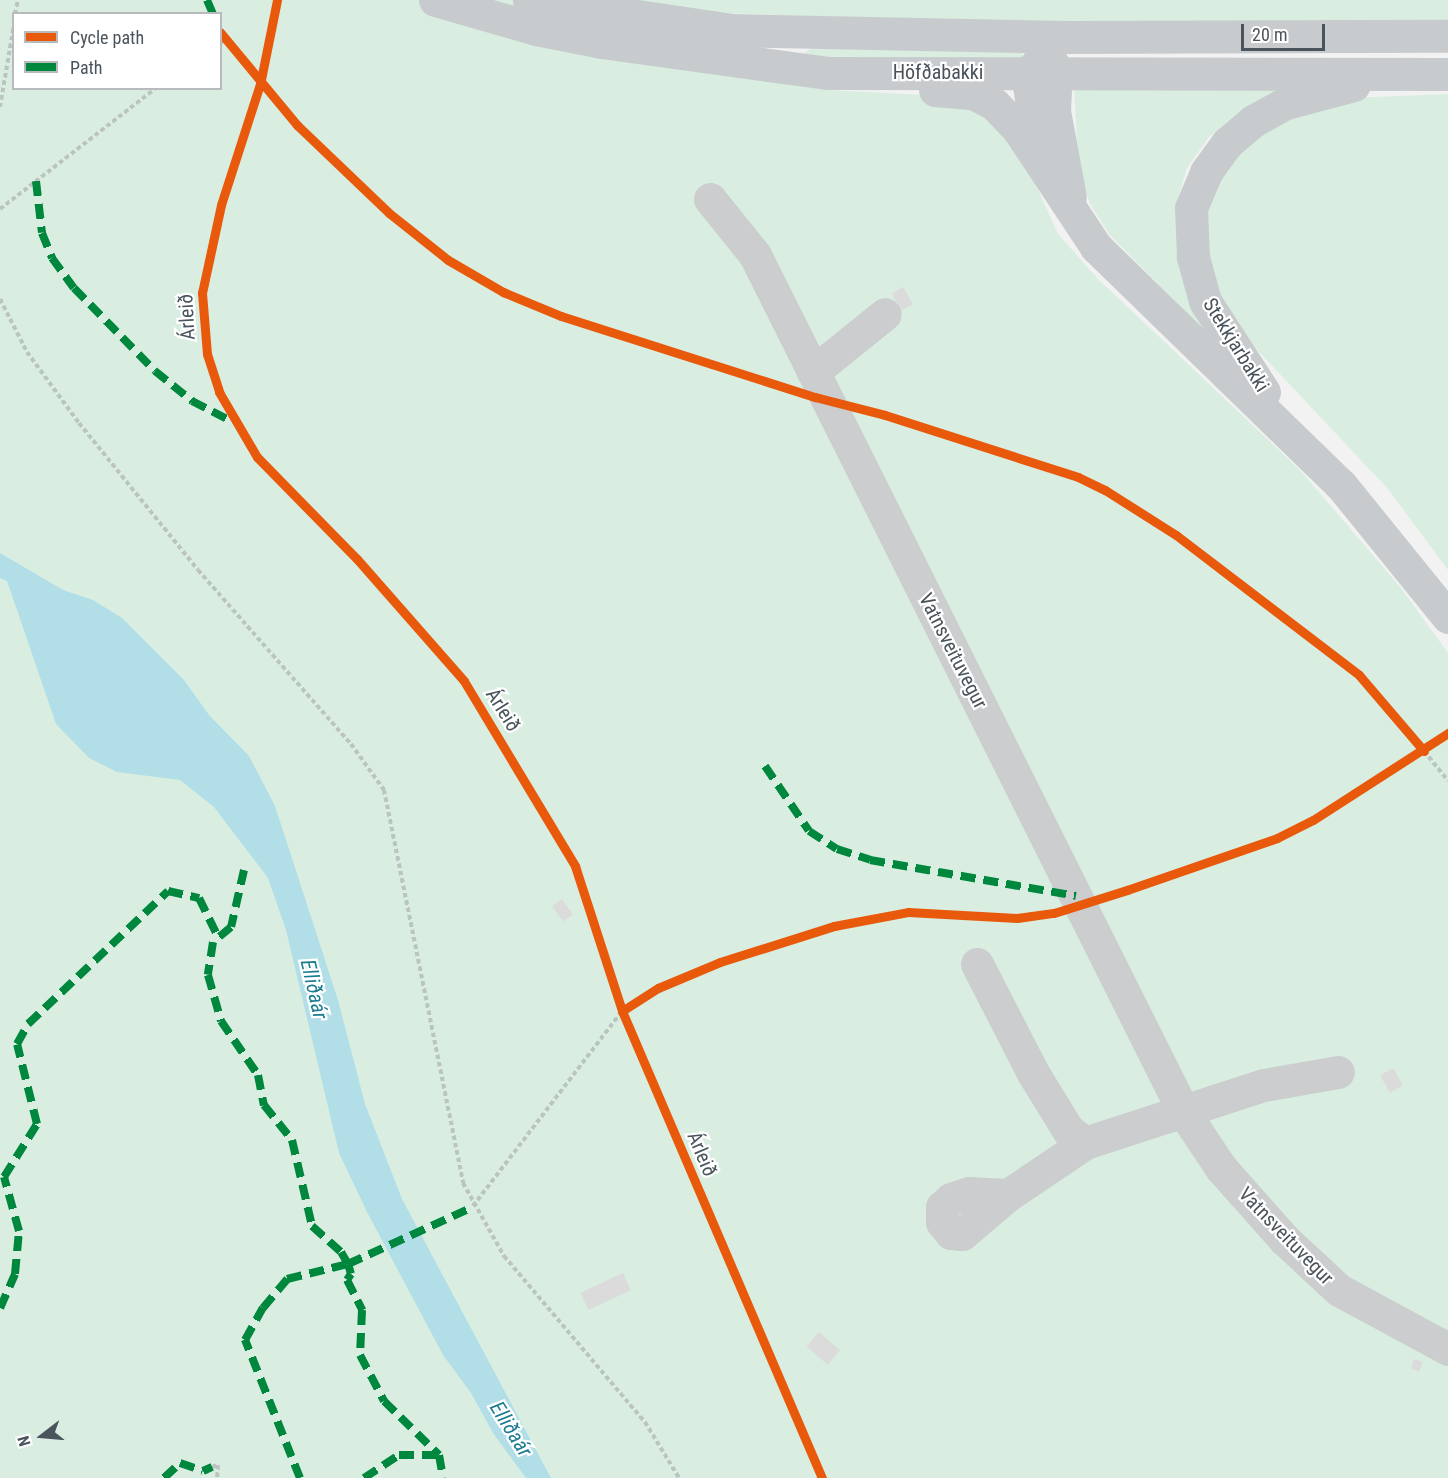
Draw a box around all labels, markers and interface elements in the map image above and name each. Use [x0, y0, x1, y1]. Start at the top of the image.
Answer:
legend [12, 12, 222, 90]
scale bar [1244, 12, 1328, 50]
text: 20 m [1252, 24, 1287, 45]
text: Cycle path [70, 27, 144, 48]
text: Path [70, 57, 103, 78]
street label: Höfðabakki [893, 60, 983, 84]
street label: Árleið [174, 293, 200, 341]
street label: Stekkjarbakki [1198, 294, 1274, 396]
street label: Vatnsveituvegur [914, 589, 992, 713]
street label: Árleið [481, 684, 525, 736]
water label: Elliðaár [295, 957, 333, 1021]
street label: Árleið [682, 1128, 722, 1180]
street label: Vatnsveituvegur [1233, 1182, 1339, 1290]
water label: Elliðaár [484, 1397, 538, 1461]
north arrow [12, 1406, 72, 1466]
text: N [14, 1434, 35, 1448]

